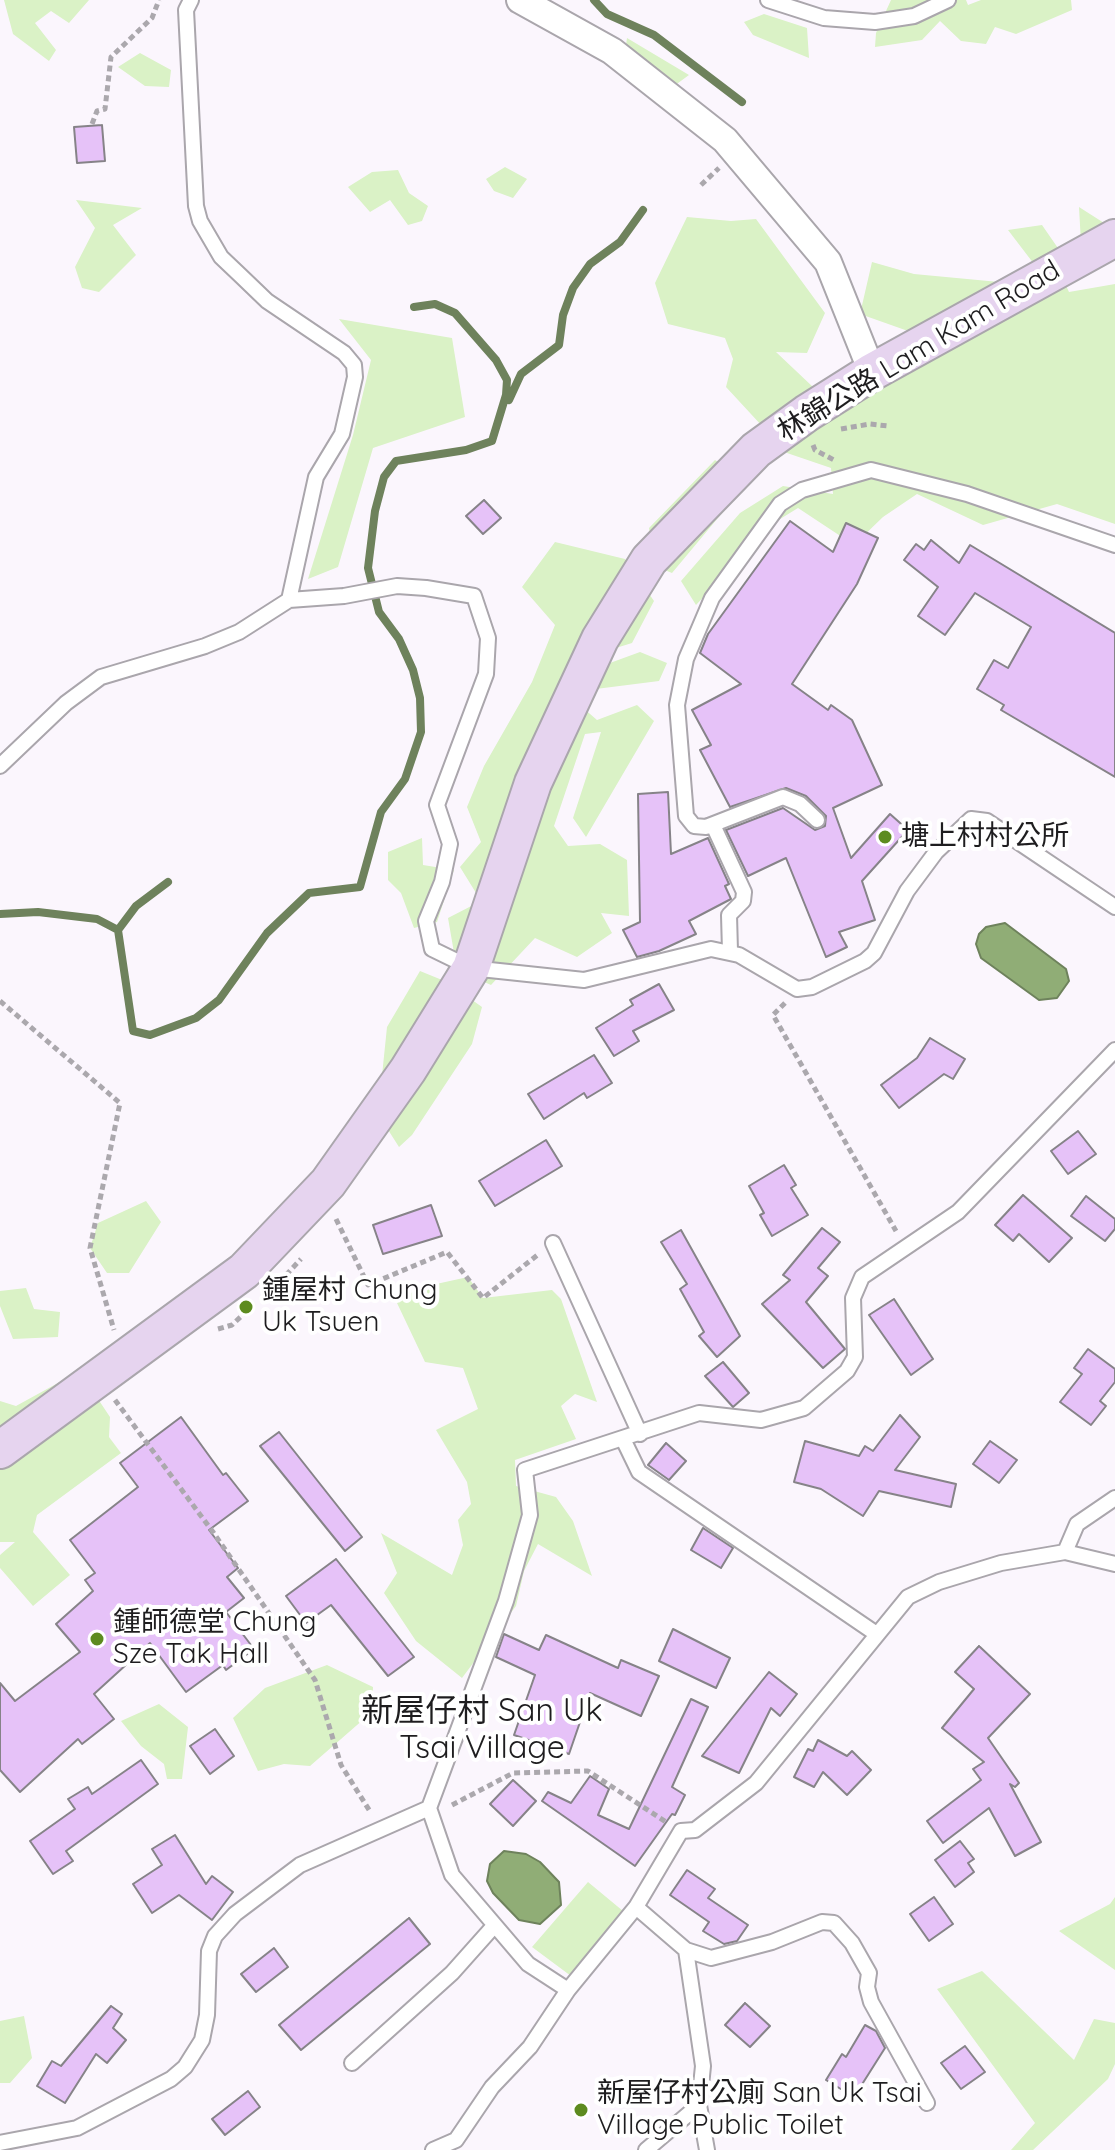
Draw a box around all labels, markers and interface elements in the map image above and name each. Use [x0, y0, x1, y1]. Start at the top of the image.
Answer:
street label: 林錦公路 Lam Kam Road [772, 253, 1066, 449]
place label: 塘上村村公所 [901, 820, 1069, 854]
marker: 塘上村村公所 [876, 828, 894, 846]
place label: 鍾屋村 Chung Uk Tsuen [262, 1274, 437, 1340]
marker: 鍾屋村 Chung Uk Tsuen [237, 1298, 255, 1316]
place label: 鍾師德堂 Chung Sze Tak Hall [113, 1606, 316, 1672]
marker: 鍾師德堂 Chung Sze Tak Hall [88, 1630, 106, 1648]
district label: 新屋仔村 San Uk Tsai Village [361, 1692, 603, 1767]
place label: 新屋仔村公廁 San Uk Tsai Village Public Toilet [597, 2077, 922, 2143]
marker: 新屋仔村公廁 San Uk Tsai Village Public Toilet [572, 2101, 590, 2119]

